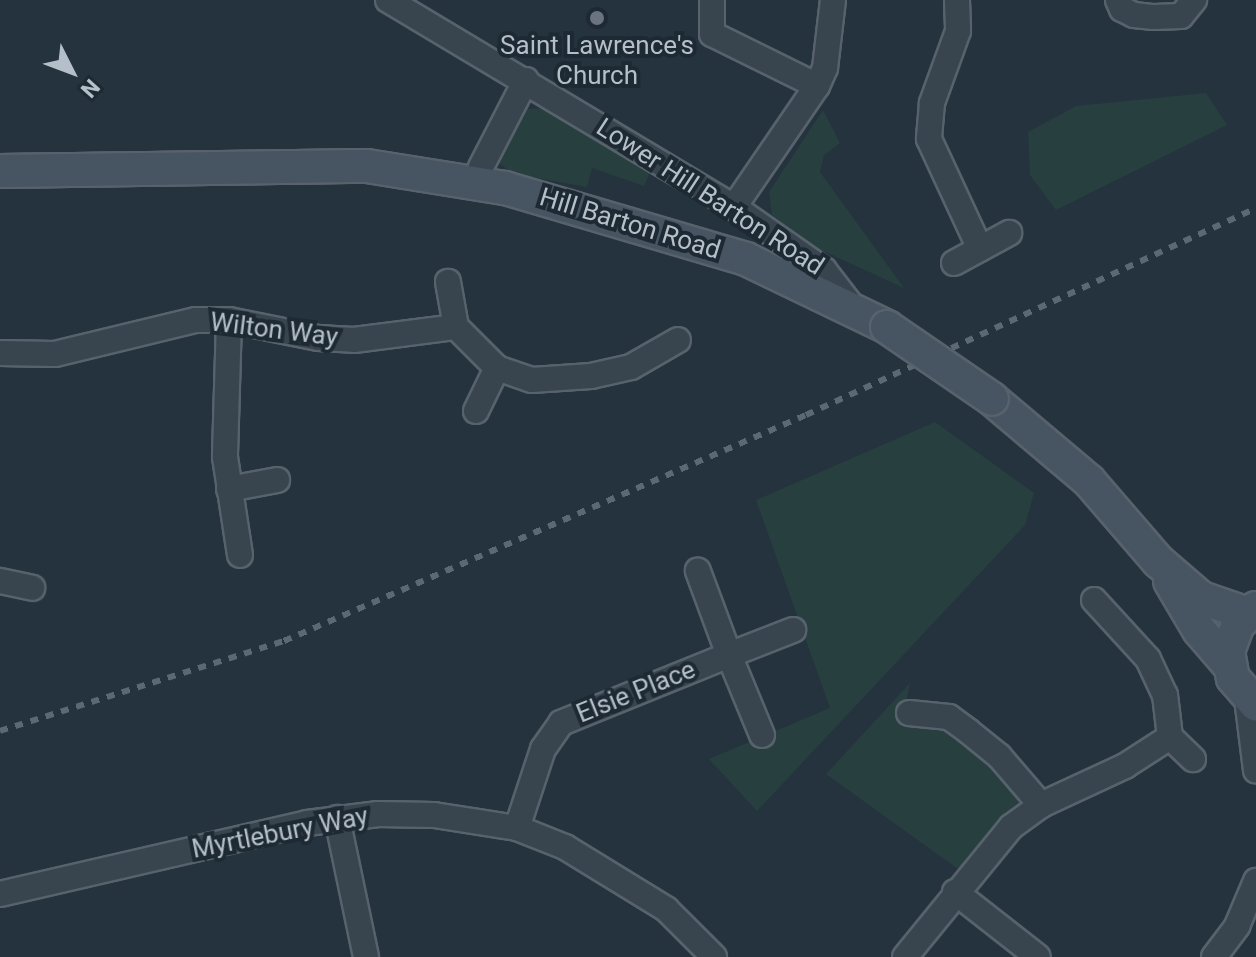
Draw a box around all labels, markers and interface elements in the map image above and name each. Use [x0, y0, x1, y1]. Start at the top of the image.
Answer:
marker: Saint Lawrence's Church [588, 9, 606, 27]
place label: Saint Lawrence's Church [500, 30, 694, 92]
north arrow [32, 32, 112, 112]
text: N [76, 74, 105, 103]
street label: Lower Hill Barton Road [591, 112, 829, 282]
street label: Hill Barton Road [536, 182, 724, 266]
street label: Wilton Way [208, 307, 340, 353]
street label: Elsie Place [572, 654, 700, 730]
street label: Myrtlebury Way [189, 801, 371, 865]

